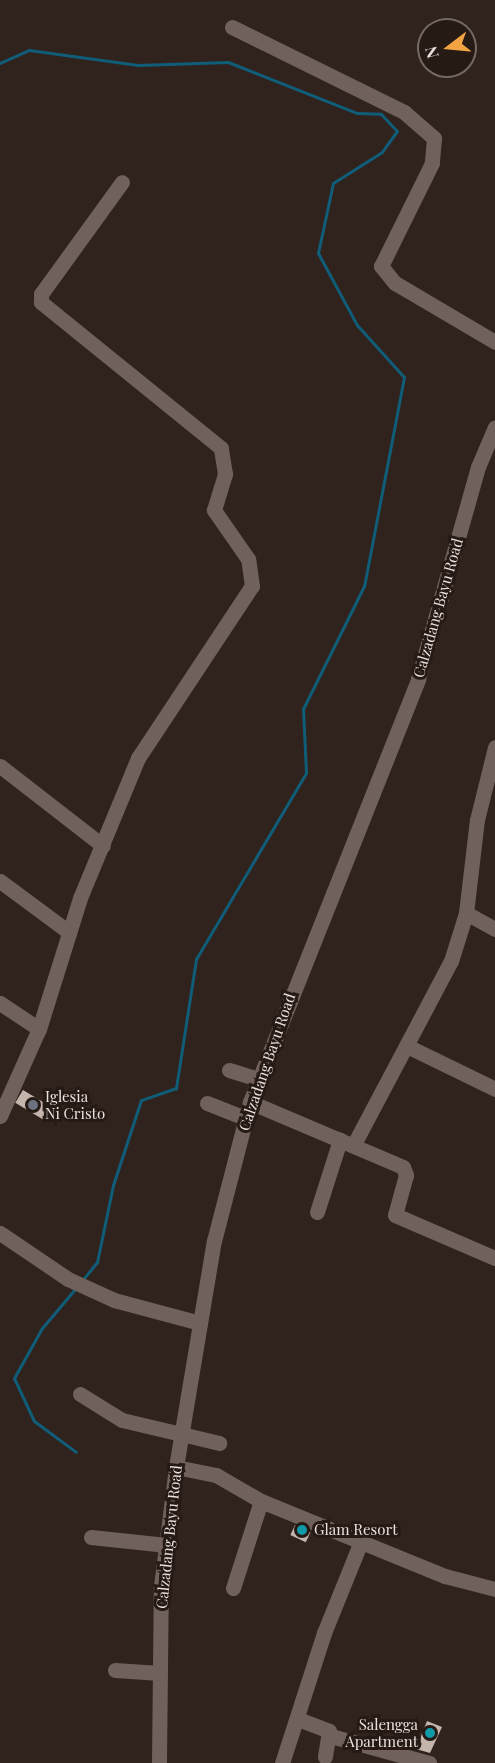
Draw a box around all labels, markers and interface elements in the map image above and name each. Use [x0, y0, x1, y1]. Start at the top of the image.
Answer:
north arrow [417, 18, 477, 78]
text: N [419, 44, 443, 61]
street label: Calzadang Bayu Road [409, 536, 467, 680]
street label: Calzadang Bayu Road [235, 991, 299, 1133]
place label: Iglesia Ni Cristo [45, 1087, 105, 1122]
marker: Iglesia Ni Cristo [26, 1098, 40, 1112]
street label: Calzadang Bayu Road [153, 1464, 185, 1610]
place label: Glam Resort [314, 1521, 398, 1539]
marker: Glam Resort [295, 1523, 309, 1537]
place label: Salengga Apartment [345, 1715, 418, 1750]
marker: Salengga Apartment [423, 1726, 437, 1740]

